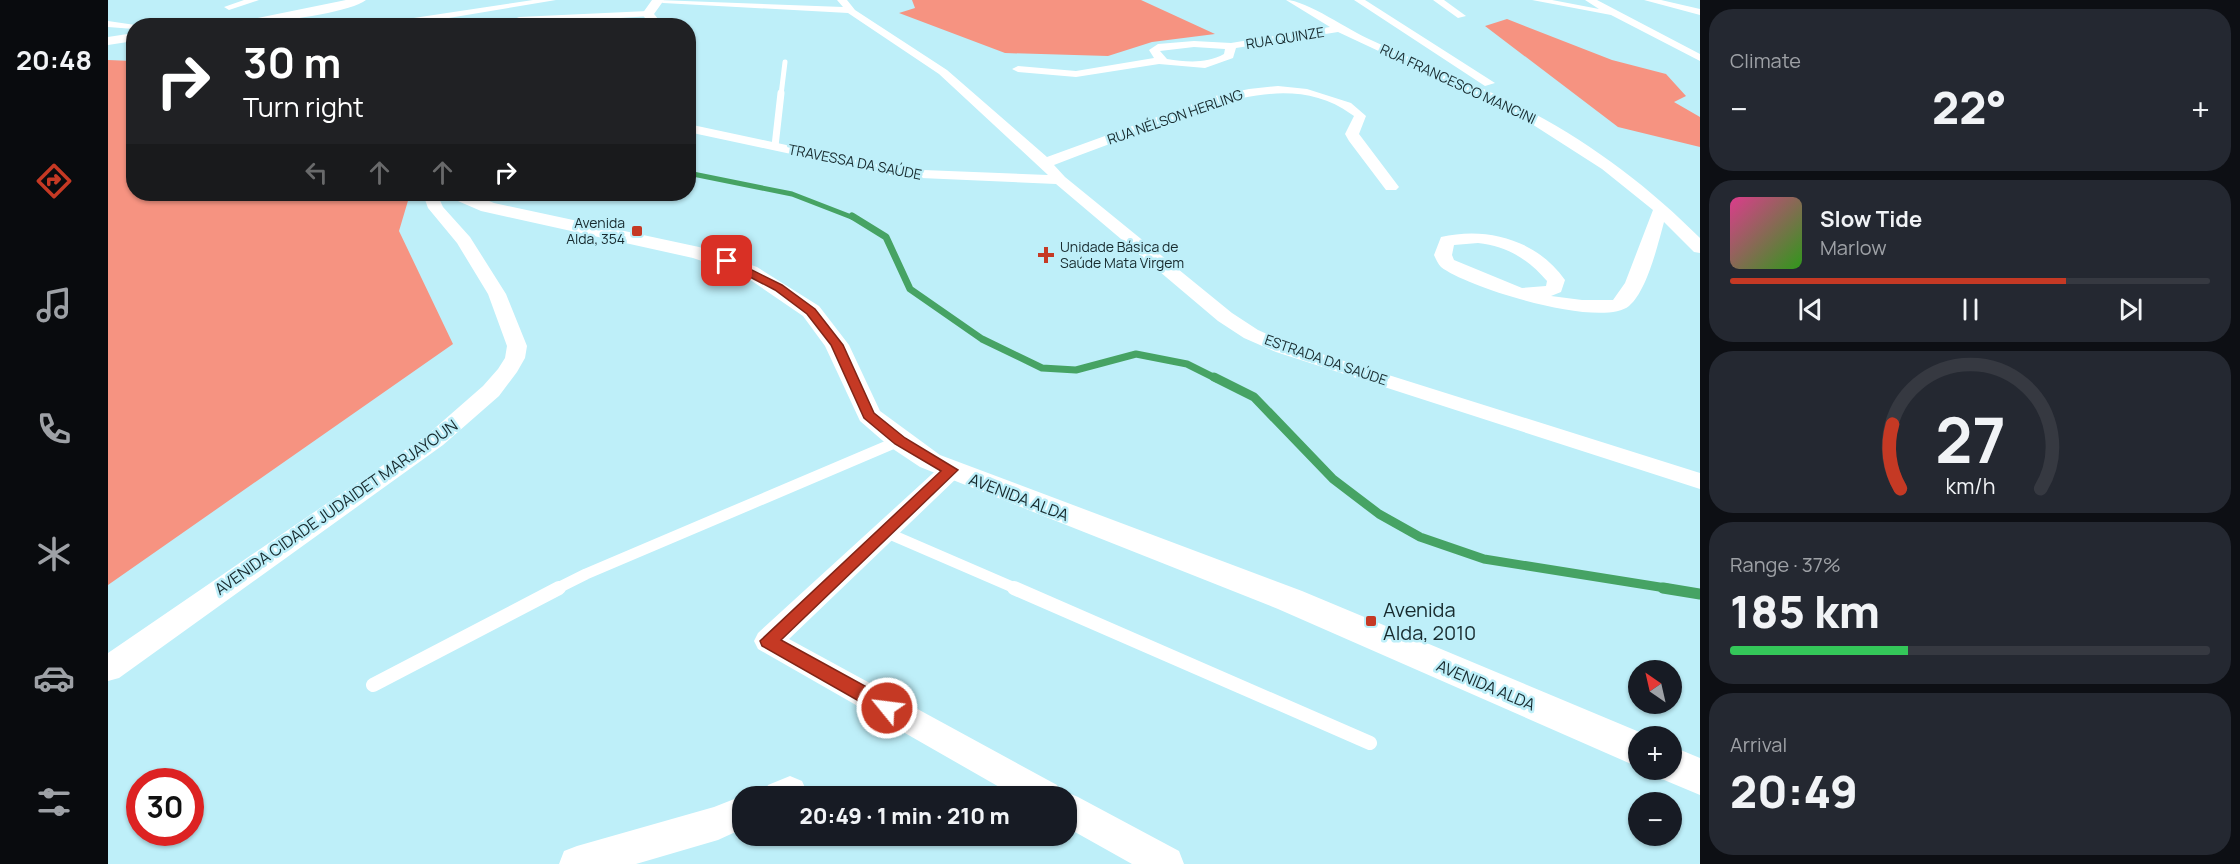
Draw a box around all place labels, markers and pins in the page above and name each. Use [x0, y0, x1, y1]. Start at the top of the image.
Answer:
place label: Avenida Alda, 354 [566, 213, 625, 248]
marker: Avenida Alda, 354 [630, 224, 644, 238]
pin [701, 235, 752, 286]
place label: Unidade Básica de Saúde Mata Virgem [1060, 237, 1184, 272]
marker: Unidade Básica de Saúde Mata Virgem [1037, 246, 1055, 264]
place label: Avenida Alda, 2010 [1383, 596, 1476, 646]
marker: Avenida Alda, 2010 [1364, 614, 1378, 628]

